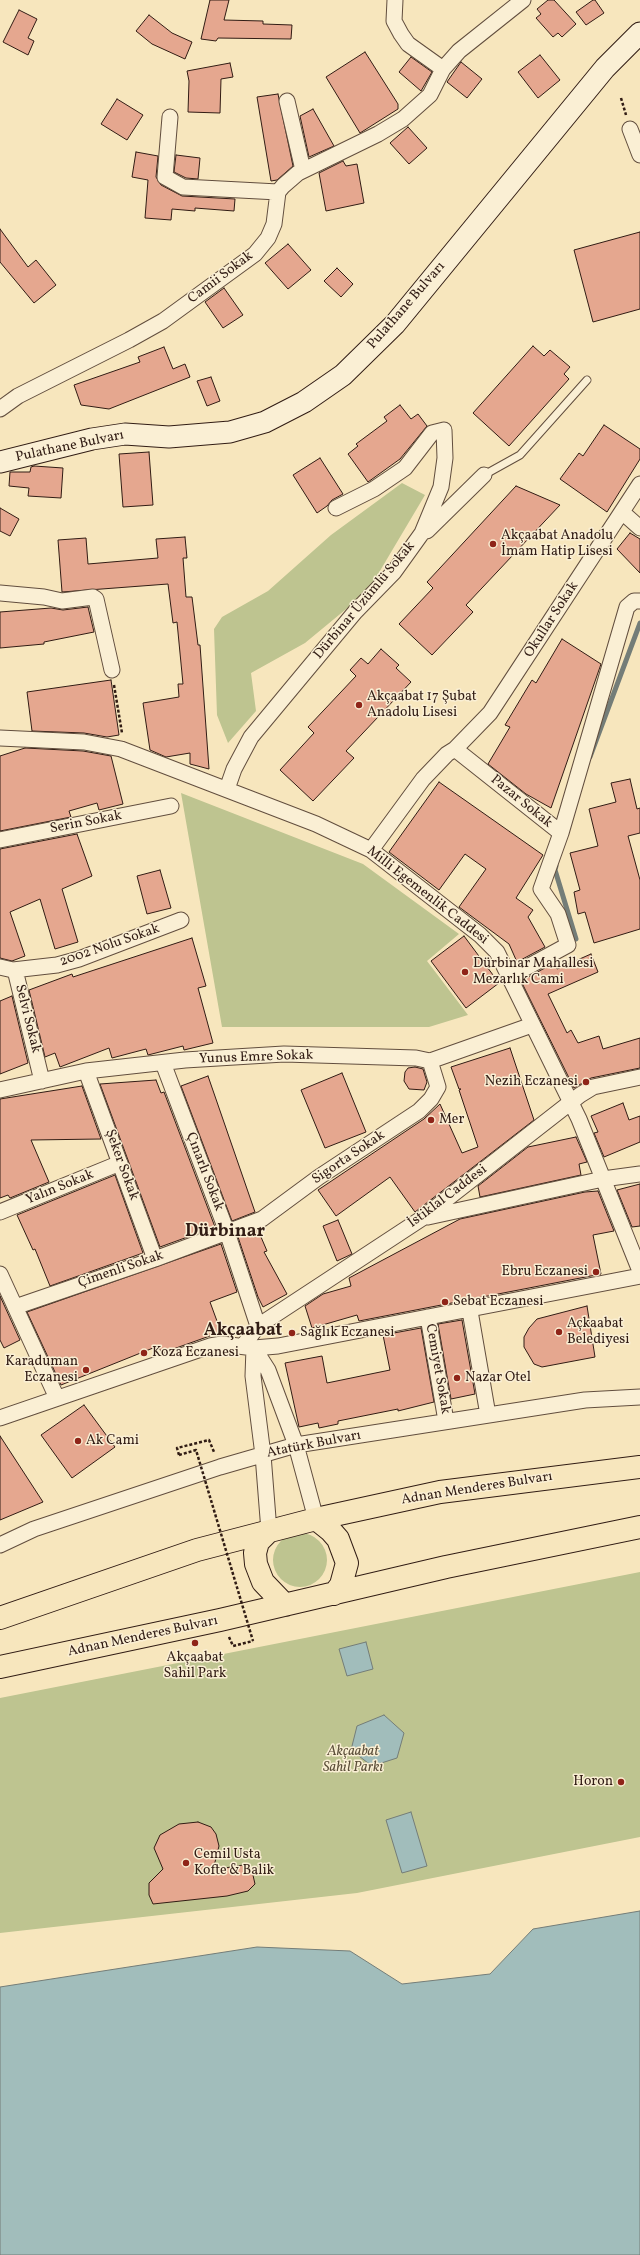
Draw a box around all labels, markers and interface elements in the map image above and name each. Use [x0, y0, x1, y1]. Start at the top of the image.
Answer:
street label: Camii Sokak [185, 248, 257, 308]
street label: Pulathane Bulvarı [364, 259, 450, 353]
street label: Pulathane Bulvarı [14, 427, 126, 467]
place label: Akçaabat Anadolu İmam Hatip Lisesi [501, 528, 613, 560]
street label: Dürbinar Üzümlü Sokak [311, 539, 419, 663]
marker: Akçaabat Anadolu İmam Hatip Lisesi [488, 539, 498, 549]
street label: Okullar Sokak [521, 579, 583, 661]
place label: Akçaabat 17 Şubat Anadolu Lisesi [367, 689, 477, 722]
marker: Akçaabat 17 Şubat Anadolu Lisesi [354, 700, 364, 710]
street label: Pazar Sokak [487, 772, 555, 832]
street label: Serin Sokak [49, 808, 123, 838]
street label: Milli Egemenlik Caddesi [363, 843, 491, 949]
street label: 2002 Nolu Sokak [58, 921, 162, 971]
place label: Dürbinar Mahallesi Mezarlık Cami [473, 956, 593, 988]
marker: Dürbinar Mahallesi Mezarlık Cami [460, 967, 470, 977]
street label: Selvi Sokak [10, 983, 44, 1055]
street label: Yunus Emre Sokak [199, 1048, 313, 1068]
place label: Nezih Eczanesi [485, 1074, 578, 1090]
marker: Nezih Eczanesi [581, 1077, 591, 1087]
place label: Mer [439, 1112, 464, 1128]
marker: Mer [426, 1115, 436, 1125]
street label: Şeker Sokak [100, 1127, 142, 1203]
street label: Sigorta Sokak [309, 1127, 389, 1189]
street label: Çınarlı Sokak [181, 1130, 227, 1214]
street label: İstiklal Caddesi [405, 1162, 491, 1232]
street label: Yalın Sokak [24, 1167, 96, 1209]
district label: Dürbinar [185, 1222, 265, 1244]
street label: Çimenli Sokak [76, 1248, 166, 1292]
place label: Ebru Eczanesi [502, 1264, 588, 1280]
marker: Ebru Eczanesi [591, 1267, 601, 1277]
place label: Sebat Eczanesi [453, 1294, 543, 1310]
marker: Sebat Eczanesi [440, 1297, 450, 1307]
place label: Açkaabat Belediyesi [567, 1316, 630, 1348]
district label: Akçaabat [204, 1321, 282, 1343]
street label: Cemiyet Sokak [421, 1323, 453, 1415]
place label: Sağlık Eczanesi [300, 1325, 395, 1341]
marker: Açkaabat Belediyesi [554, 1327, 564, 1337]
marker: Sağlık Eczanesi [287, 1328, 297, 1338]
place label: Koza Eczanesi [152, 1345, 239, 1361]
marker: Koza Eczanesi [139, 1348, 149, 1358]
place label: Karaduman Eczanesi [5, 1354, 78, 1386]
marker: Karaduman Eczanesi [81, 1365, 91, 1375]
place label: Nazar Otel [465, 1370, 531, 1386]
marker: Nazar Otel [452, 1373, 462, 1383]
street label: Atatürk Bulvarı [265, 1428, 363, 1462]
place label: Ak Cami [86, 1433, 139, 1449]
marker: Ak Cami [73, 1436, 83, 1446]
street label: Adnan Menderes Bulvarı [400, 1469, 554, 1509]
street label: Adnan Menderes Bulvarı [67, 1613, 219, 1661]
marker: Akçaabat Sahil Park [190, 1638, 200, 1648]
place label: Akçaabat Sahil Park [164, 1650, 226, 1682]
park label: Akçaabat Sahil Parkı [323, 1744, 383, 1776]
place label: Horon [573, 1774, 613, 1790]
marker: Horon [616, 1777, 626, 1787]
place label: Cemil Usta Kofte & Balik [194, 1847, 274, 1880]
marker: Cemil Usta Kofte & Balik [181, 1858, 191, 1868]

